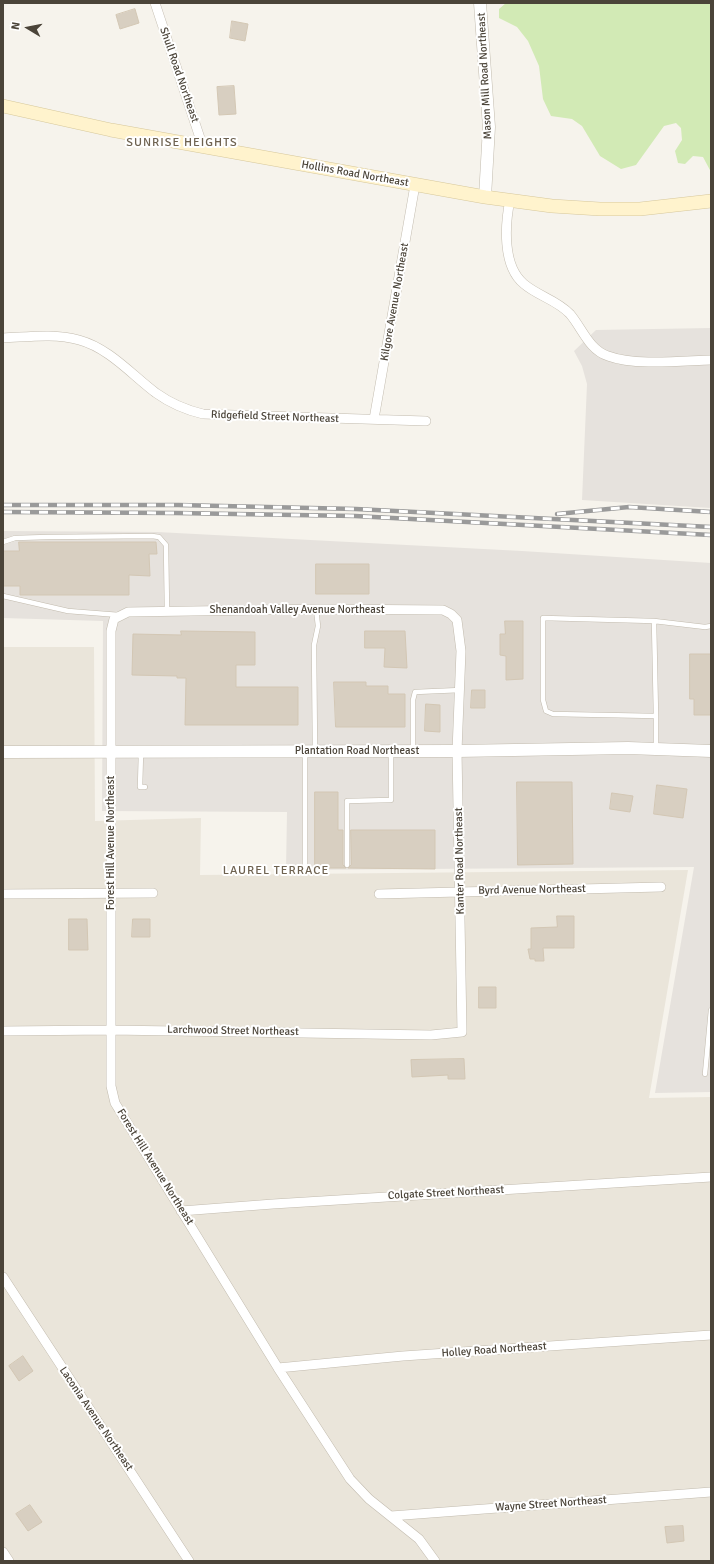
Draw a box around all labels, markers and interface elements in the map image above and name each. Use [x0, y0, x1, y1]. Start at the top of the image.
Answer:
north arrow [8, 8, 48, 48]
street label: Mason Mill Road Northeast [475, 12, 495, 140]
text: N [9, 21, 23, 31]
street label: Shull Road Northeast [156, 26, 202, 124]
district label: SUNRISE HEIGHTS [126, 136, 238, 150]
street label: Hollins Road Northeast [300, 158, 410, 190]
street label: Kilgore Avenue Northeast [378, 242, 412, 362]
street label: Ridgefield Street Northeast [211, 408, 339, 426]
street label: Shenandoah Valley Avenue Northeast [209, 603, 385, 617]
street label: Plantation Road Northeast [295, 744, 419, 758]
street label: Forest Hill Avenue Northeast [104, 776, 118, 910]
street label: Kanter Road Northeast [452, 807, 468, 915]
district label: LAUREL TERRACE [223, 864, 329, 878]
street label: Byrd Avenue Northeast [478, 882, 586, 898]
street label: Larchwood Street Northeast [167, 1023, 299, 1039]
street label: Forest Hill Avenue Northeast [114, 1106, 196, 1228]
street label: Colgate Street Northeast [387, 1183, 505, 1203]
street label: Holley Road Northeast [441, 1340, 547, 1360]
street label: Laconia Avenue Northeast [56, 1364, 136, 1474]
street label: Wayne Street Northeast [495, 1494, 607, 1514]

